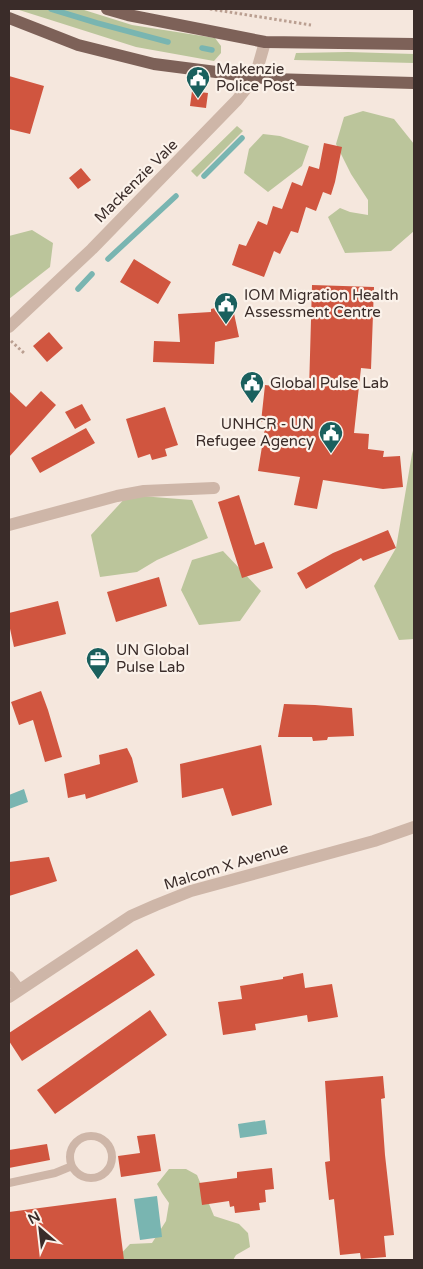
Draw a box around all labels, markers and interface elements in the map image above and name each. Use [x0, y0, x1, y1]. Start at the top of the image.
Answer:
place label: Makenzie Police Post [216, 60, 295, 95]
public building icon: Makenzie Police Post [185, 65, 211, 99]
street label: Mackenzie Vale [91, 136, 181, 226]
place label: IOM Migration Health Assessment Centre [244, 286, 399, 321]
public building icon: IOM Migration Health Assessment Centre [213, 291, 239, 325]
public building icon: Global Pulse Lab [239, 370, 265, 404]
place label: Global Pulse Lab [270, 374, 389, 392]
place label: UNHCR - UN Refugee Agency [195, 415, 314, 450]
public building icon: UNHCR - UN Refugee Agency [318, 420, 344, 454]
place label: UN Global Pulse Lab [116, 641, 189, 676]
office icon: UN Global Pulse Lab [85, 646, 111, 680]
street label: Malcom X Avenue [162, 839, 290, 893]
north arrow [15, 1204, 65, 1254]
text: N [25, 1208, 43, 1228]

